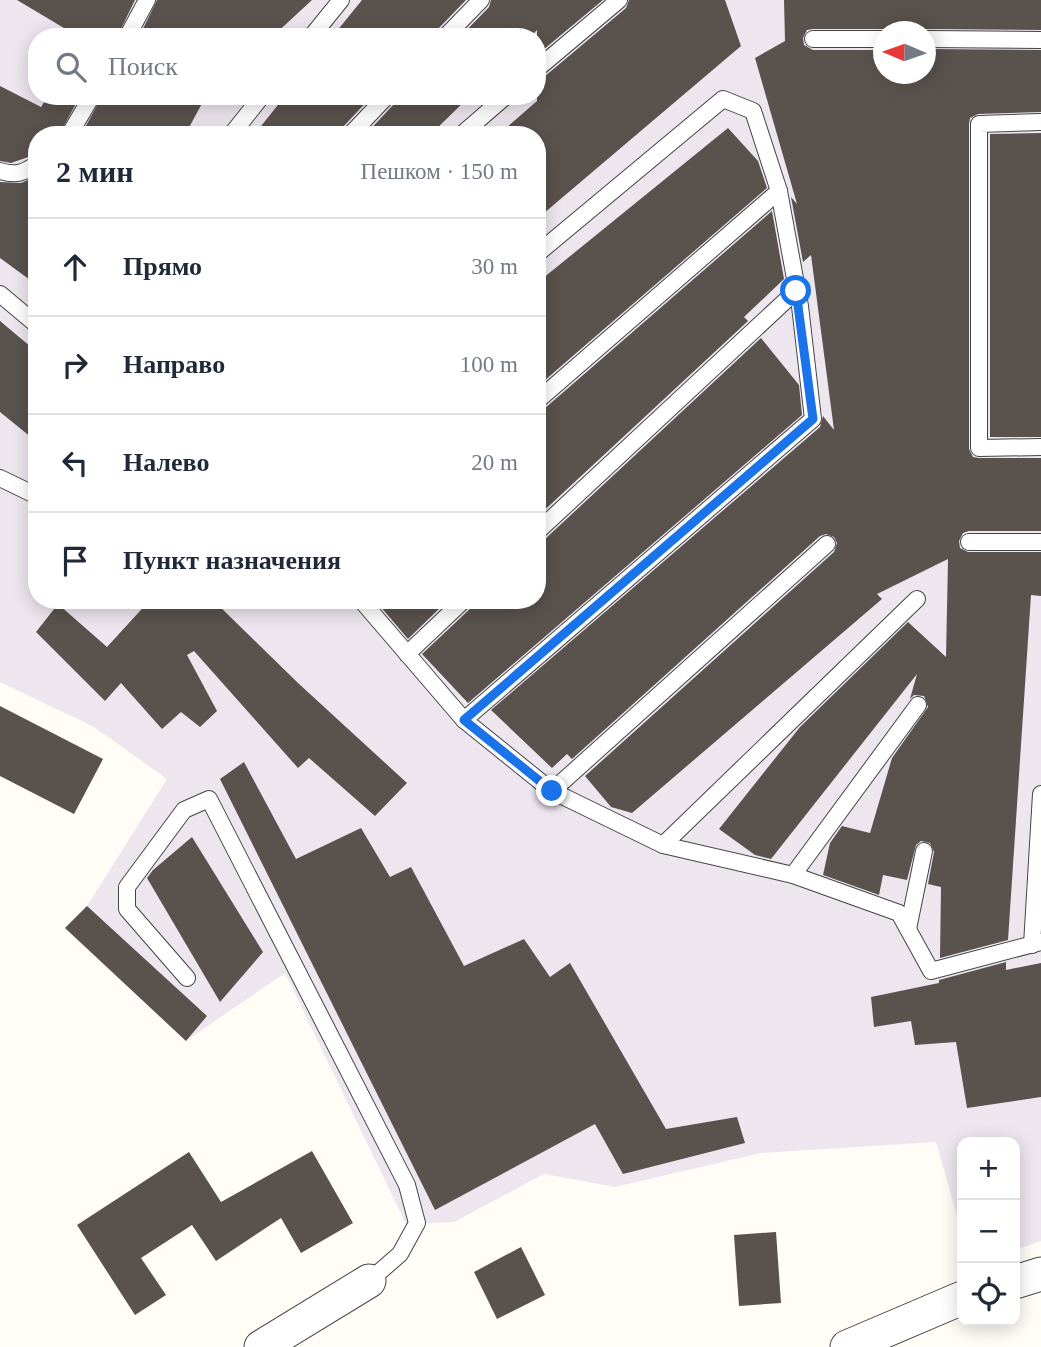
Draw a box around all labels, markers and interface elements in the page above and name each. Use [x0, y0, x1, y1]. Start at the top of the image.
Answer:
north arrow [873, 21, 936, 84]
search box [28, 28, 546, 105]
icon: search [52, 48, 90, 86]
text: Поиск [108, 52, 178, 81]
text: 2 мин [56, 155, 134, 188]
text: Пешком · 150 m [361, 159, 518, 184]
icon: ahead [56, 248, 94, 286]
text: Прямо [123, 252, 202, 281]
text: 30 m [471, 254, 518, 279]
route start [780, 275, 811, 306]
icon: right [56, 346, 94, 384]
text: Направо [123, 350, 225, 379]
text: 100 m [460, 352, 518, 377]
icon: left [56, 444, 94, 482]
text: Налево [123, 448, 209, 477]
text: 20 m [471, 450, 518, 475]
icon: arrive [56, 542, 94, 580]
text: Пункт назначения [123, 546, 341, 575]
route end [536, 775, 567, 806]
map controls [957, 1137, 1020, 1326]
button: + [957, 1137, 1020, 1200]
button: − [957, 1200, 1020, 1263]
button: locate [957, 1263, 1020, 1326]

